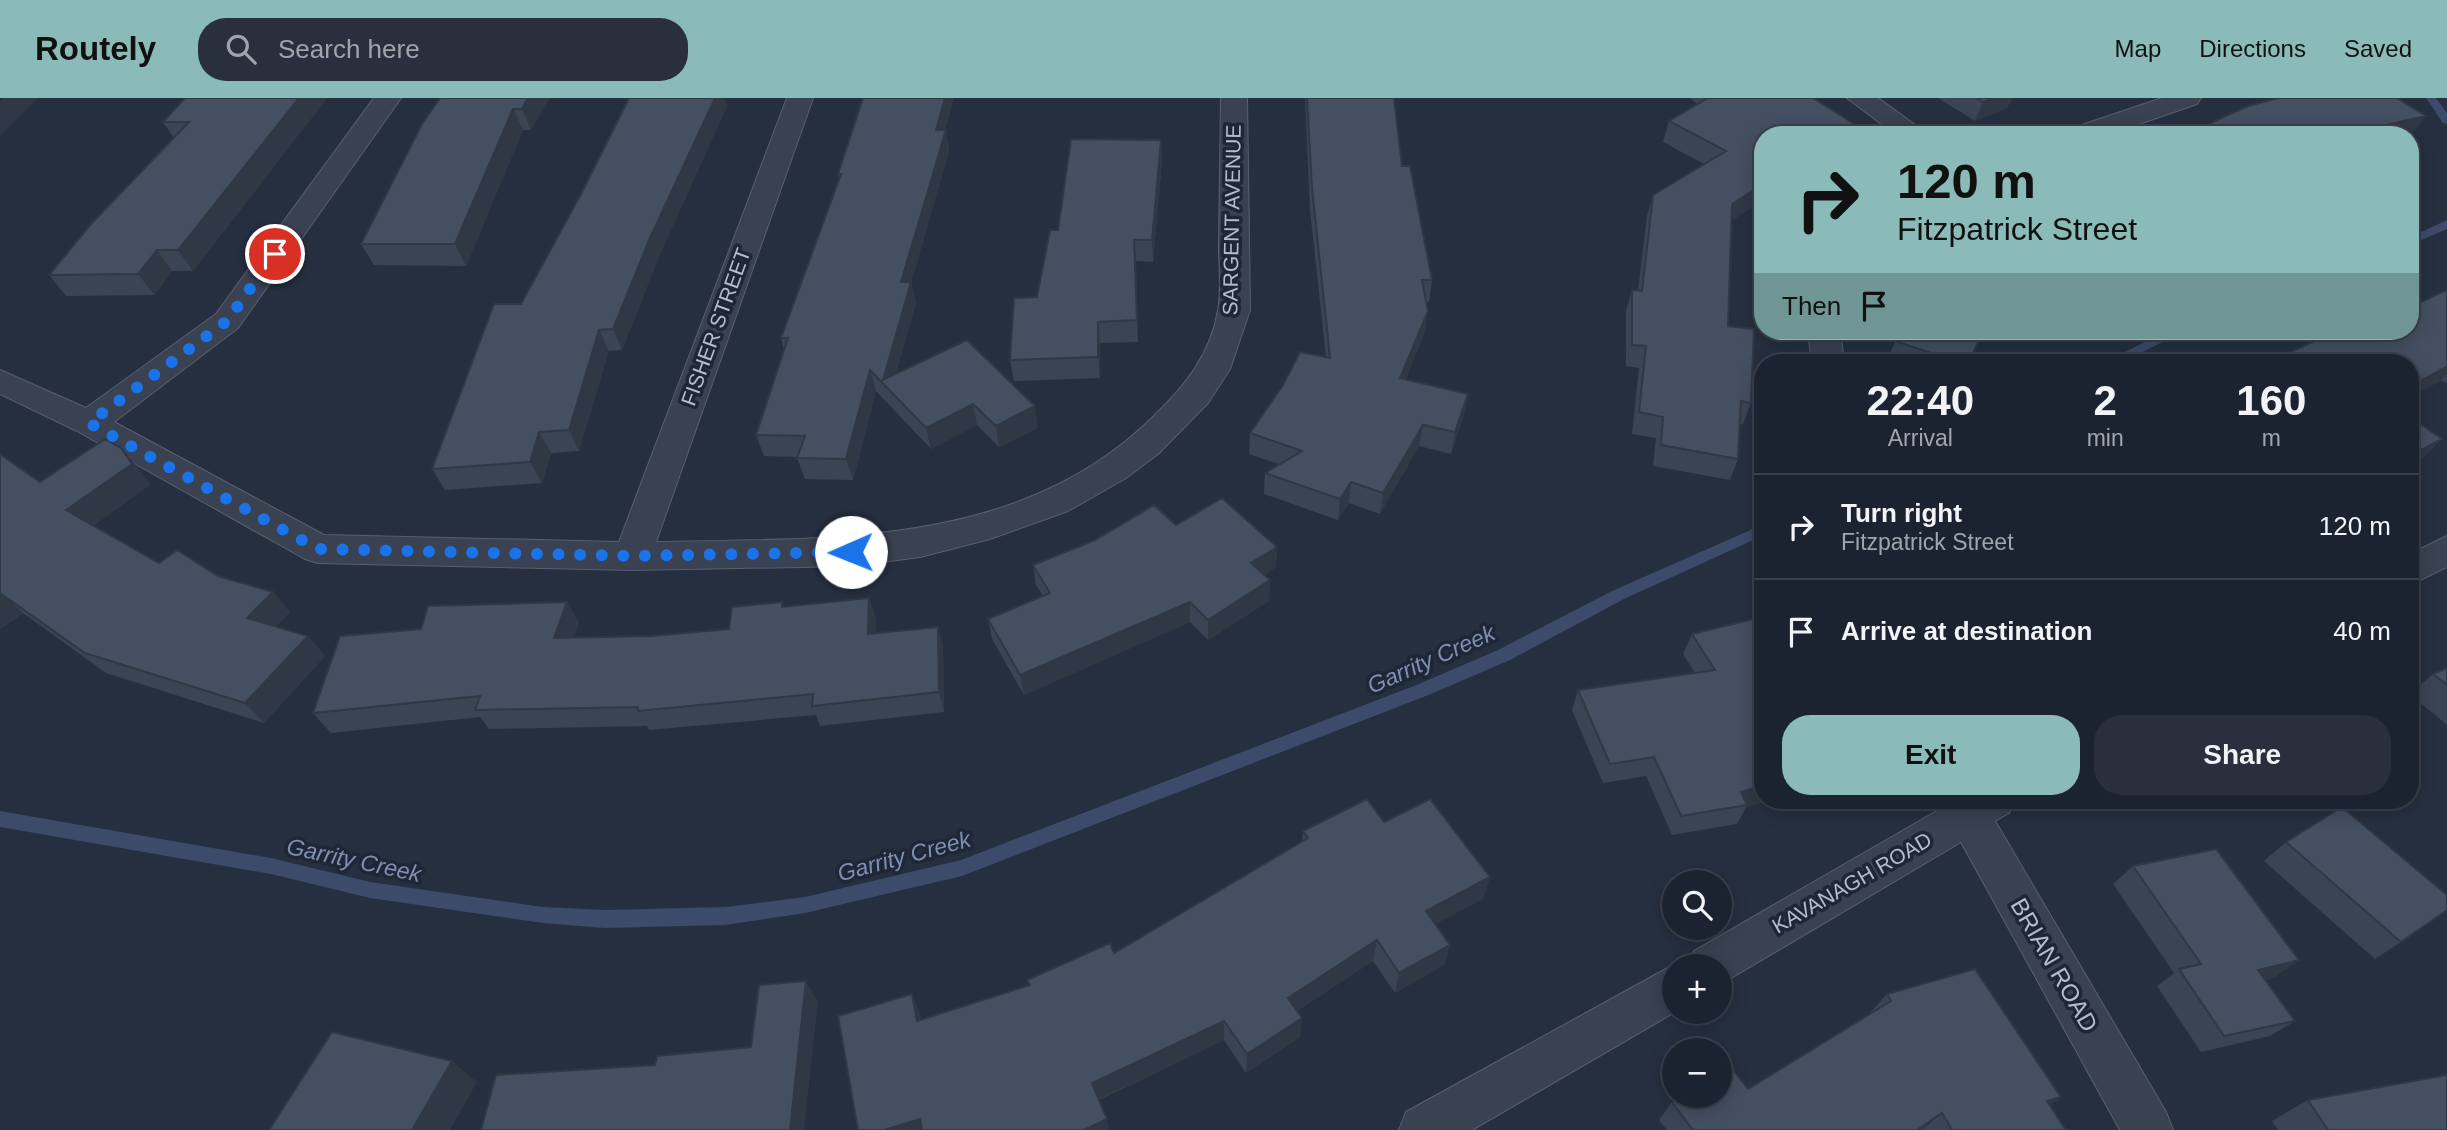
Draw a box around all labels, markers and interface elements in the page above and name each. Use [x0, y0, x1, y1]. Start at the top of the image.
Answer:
search box [198, 18, 688, 81]
text: Routely [35, 30, 156, 67]
icon: search [222, 30, 260, 68]
text: Search here [278, 34, 420, 64]
text: Map [2115, 35, 2161, 62]
text: Directions [2199, 35, 2306, 62]
text: Saved [2344, 35, 2412, 62]
street label: SARGENT AVENUE [1218, 124, 1245, 315]
icon: right [1782, 154, 1873, 245]
text: 120 m [1897, 154, 2036, 208]
text: Fitzpatrick Street [1897, 211, 2137, 247]
pin [245, 224, 305, 284]
icon: arrive [256, 235, 294, 273]
street label: FISHER STREET [676, 245, 755, 409]
icon: arrive [1855, 287, 1893, 325]
text: Then [1782, 291, 1841, 321]
text: 22:40 [1867, 377, 1974, 424]
text: 2 [2093, 377, 2117, 424]
text: 160 [2236, 377, 2306, 424]
text: Arrival [1888, 425, 1953, 451]
text: min [2087, 425, 2124, 451]
text: m [2262, 425, 2281, 451]
text: Turn right [1841, 498, 1962, 528]
icon: right [1782, 508, 1820, 546]
text: 120 m [2319, 511, 2391, 541]
position arrow [814, 515, 888, 589]
text: Fitzpatrick Street [1841, 529, 2014, 555]
icon: arrive [1782, 613, 1820, 651]
text: Arrive at destination [1841, 616, 2092, 646]
text: 40 m [2333, 616, 2391, 646]
water label: Garrity Creek [1363, 619, 1500, 699]
button: Exit [1782, 715, 2080, 795]
button: Share [2094, 715, 2391, 795]
water label: Garrity Creek [835, 825, 975, 886]
street label: KAVANAGH ROAD [1768, 828, 1935, 938]
water label: Garrity Creek [284, 833, 425, 887]
map controls [1662, 870, 1732, 1108]
button: search [1662, 870, 1732, 940]
street label: BRIAN ROAD [2005, 893, 2103, 1036]
button: + [1662, 954, 1732, 1024]
button: − [1662, 1038, 1732, 1108]

